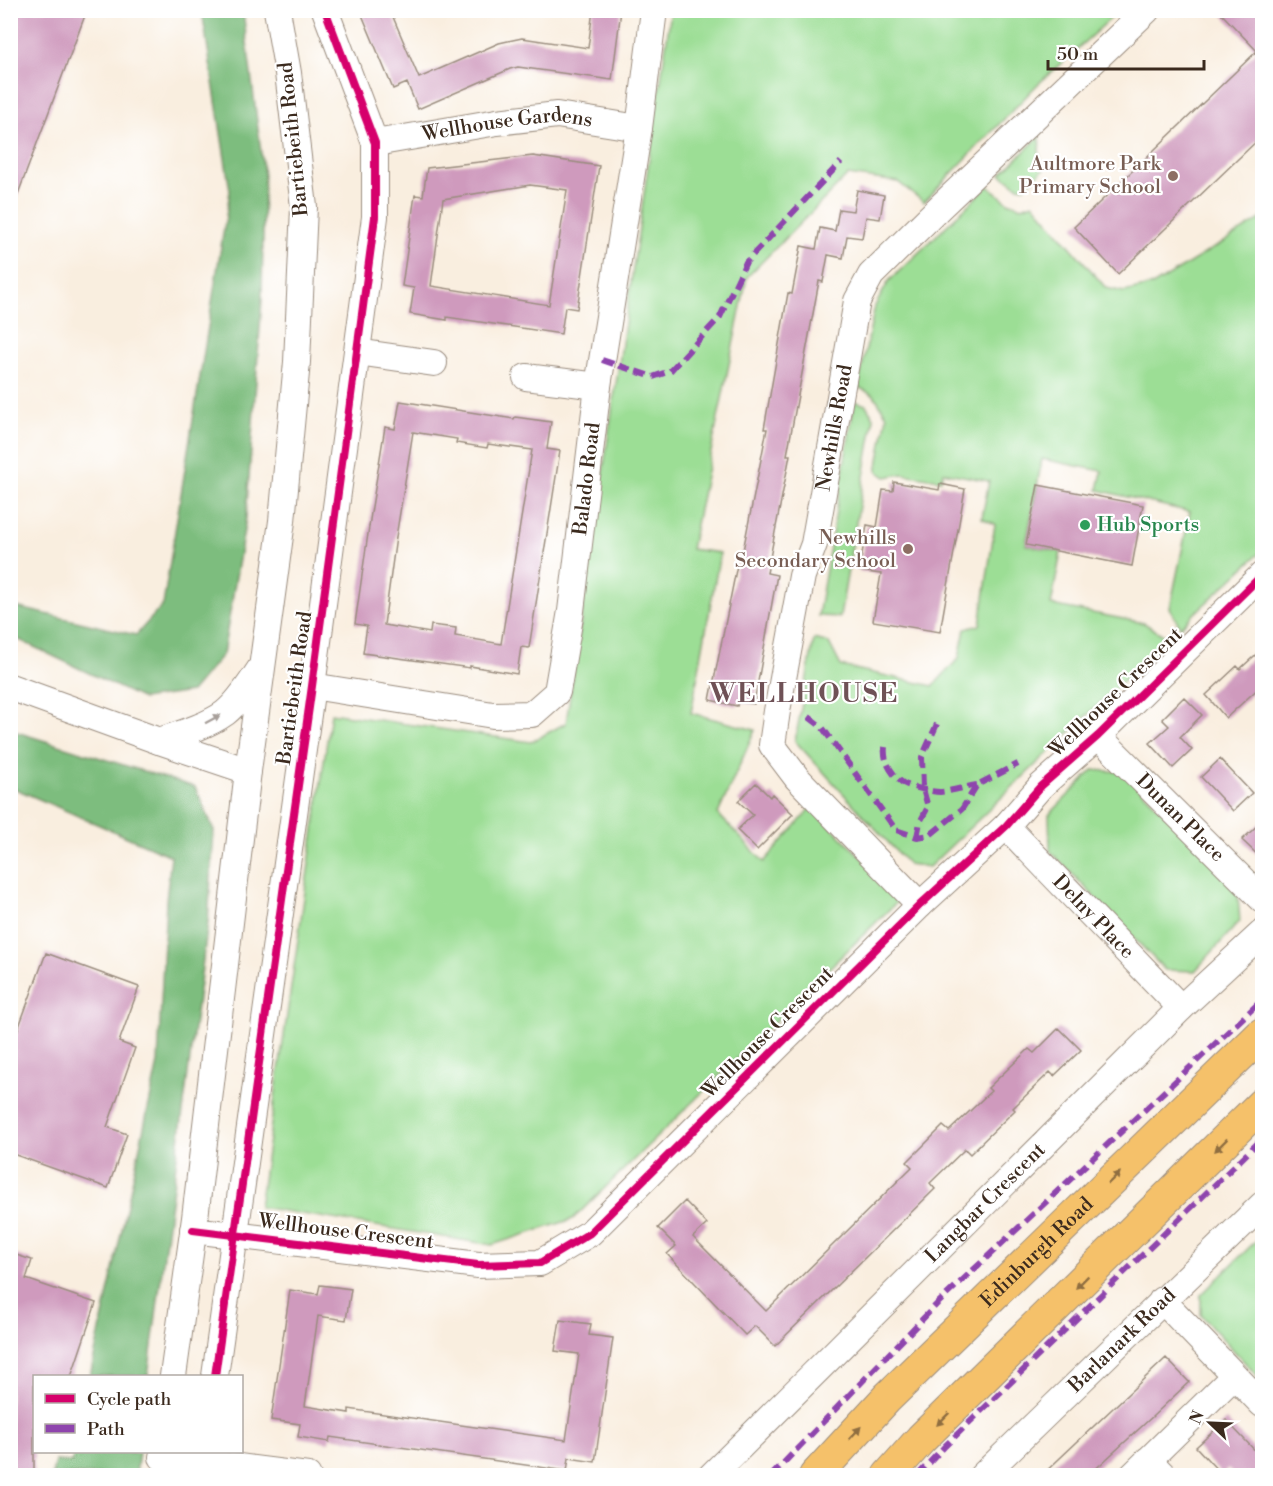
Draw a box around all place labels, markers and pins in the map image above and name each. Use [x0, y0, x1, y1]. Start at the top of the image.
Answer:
place label: Aultmore Park Primary School [1019, 152, 1163, 200]
marker: Aultmore Park Primary School [1166, 169, 1180, 183]
place label: Hub Sports [1097, 513, 1199, 538]
marker: Hub Sports [1078, 518, 1092, 532]
place label: Newhills Secondary School [735, 526, 896, 574]
marker: Newhills Secondary School [901, 542, 915, 556]

